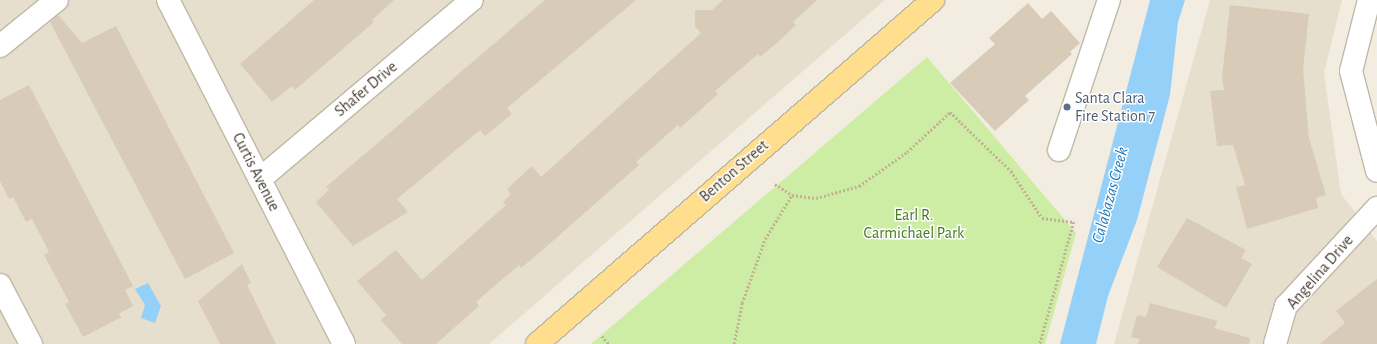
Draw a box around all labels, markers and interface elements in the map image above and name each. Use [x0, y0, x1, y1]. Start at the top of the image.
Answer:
street label: Shafer Drive [331, 57, 401, 121]
place label: Santa Clara Fire Station 7 [1075, 88, 1155, 126]
marker: Santa Clara Fire Station 7 [1062, 102, 1072, 112]
street label: Curtis Avenue [228, 130, 284, 214]
street label: Benton Street [696, 136, 772, 206]
water label: Calabazas Creek [1087, 145, 1133, 245]
park label: Earl R. Carmichael Park [864, 205, 964, 243]
street label: Angelina Drive [1283, 231, 1357, 313]

